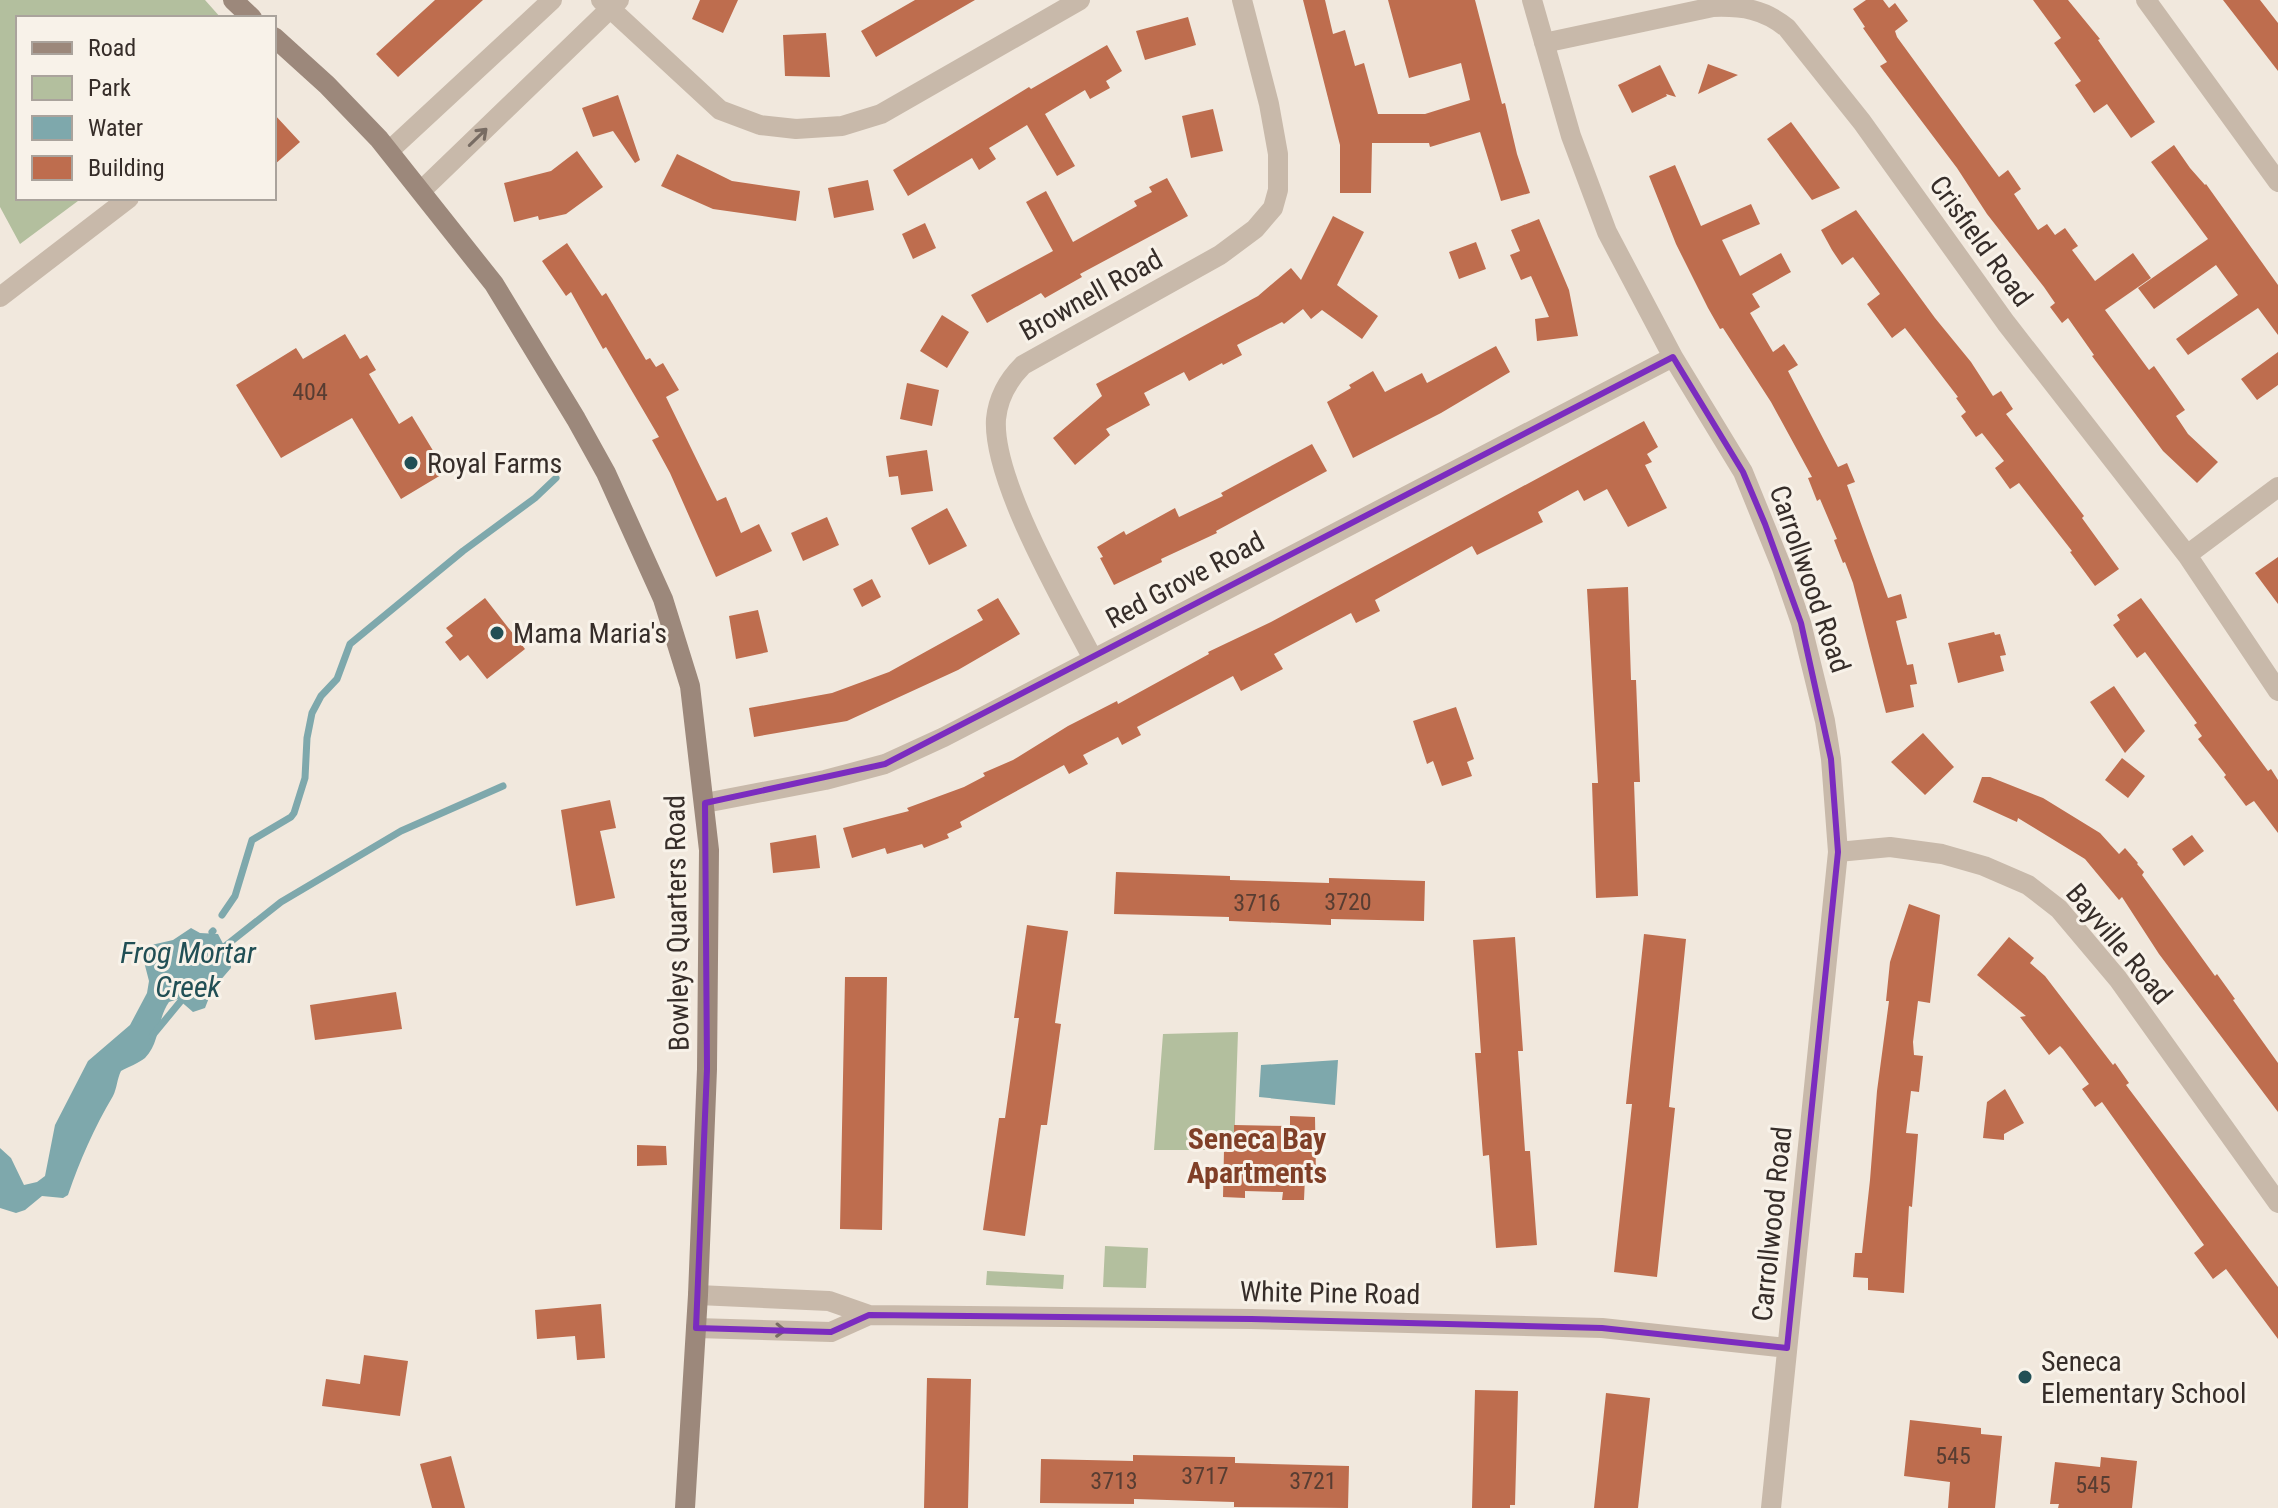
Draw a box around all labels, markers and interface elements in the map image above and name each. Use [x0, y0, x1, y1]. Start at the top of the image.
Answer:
legend [16, 16, 276, 200]
text: Road [88, 34, 136, 62]
text: Park [88, 74, 131, 102]
text: Water [88, 114, 143, 142]
one-way arrow [468, 128, 488, 147]
text: Building [88, 154, 165, 182]
street label: Crisfield Road [1923, 169, 2039, 313]
street label: Brownell Road [1014, 242, 1168, 348]
house number: 404 [292, 378, 328, 406]
place label: Royal Farms [427, 447, 562, 480]
marker: Royal Farms [402, 454, 420, 472]
street label: Carrollwood Road [1763, 481, 1857, 677]
street label: Red Grove Road [1100, 524, 1270, 636]
place label: Mama Maria's [513, 617, 667, 650]
marker: Mama Maria's [488, 624, 506, 642]
street label: Bowleys Quarters Road [658, 795, 696, 1051]
street label: Bayville Road [2059, 877, 2179, 1011]
house number: 3720 [1324, 888, 1372, 916]
house number: 3716 [1233, 889, 1281, 917]
water label: Frog Mortar Creek [120, 935, 257, 1004]
district label: Seneca Bay Apartments [1187, 1121, 1327, 1190]
street label: Carrollwood Road [1745, 1125, 1799, 1323]
street label: White Pine Road [1240, 1275, 1420, 1311]
one-way arrow [760, 1322, 787, 1338]
place label: Seneca Elementary School [2041, 1345, 2246, 1410]
marker: Seneca Elementary School [2016, 1368, 2034, 1386]
house number: 545 [1935, 1442, 1971, 1470]
house number: 3717 [1181, 1462, 1229, 1490]
house number: 3713 [1090, 1467, 1138, 1495]
house number: 3721 [1289, 1467, 1337, 1495]
house number: 545 [2075, 1471, 2111, 1499]

